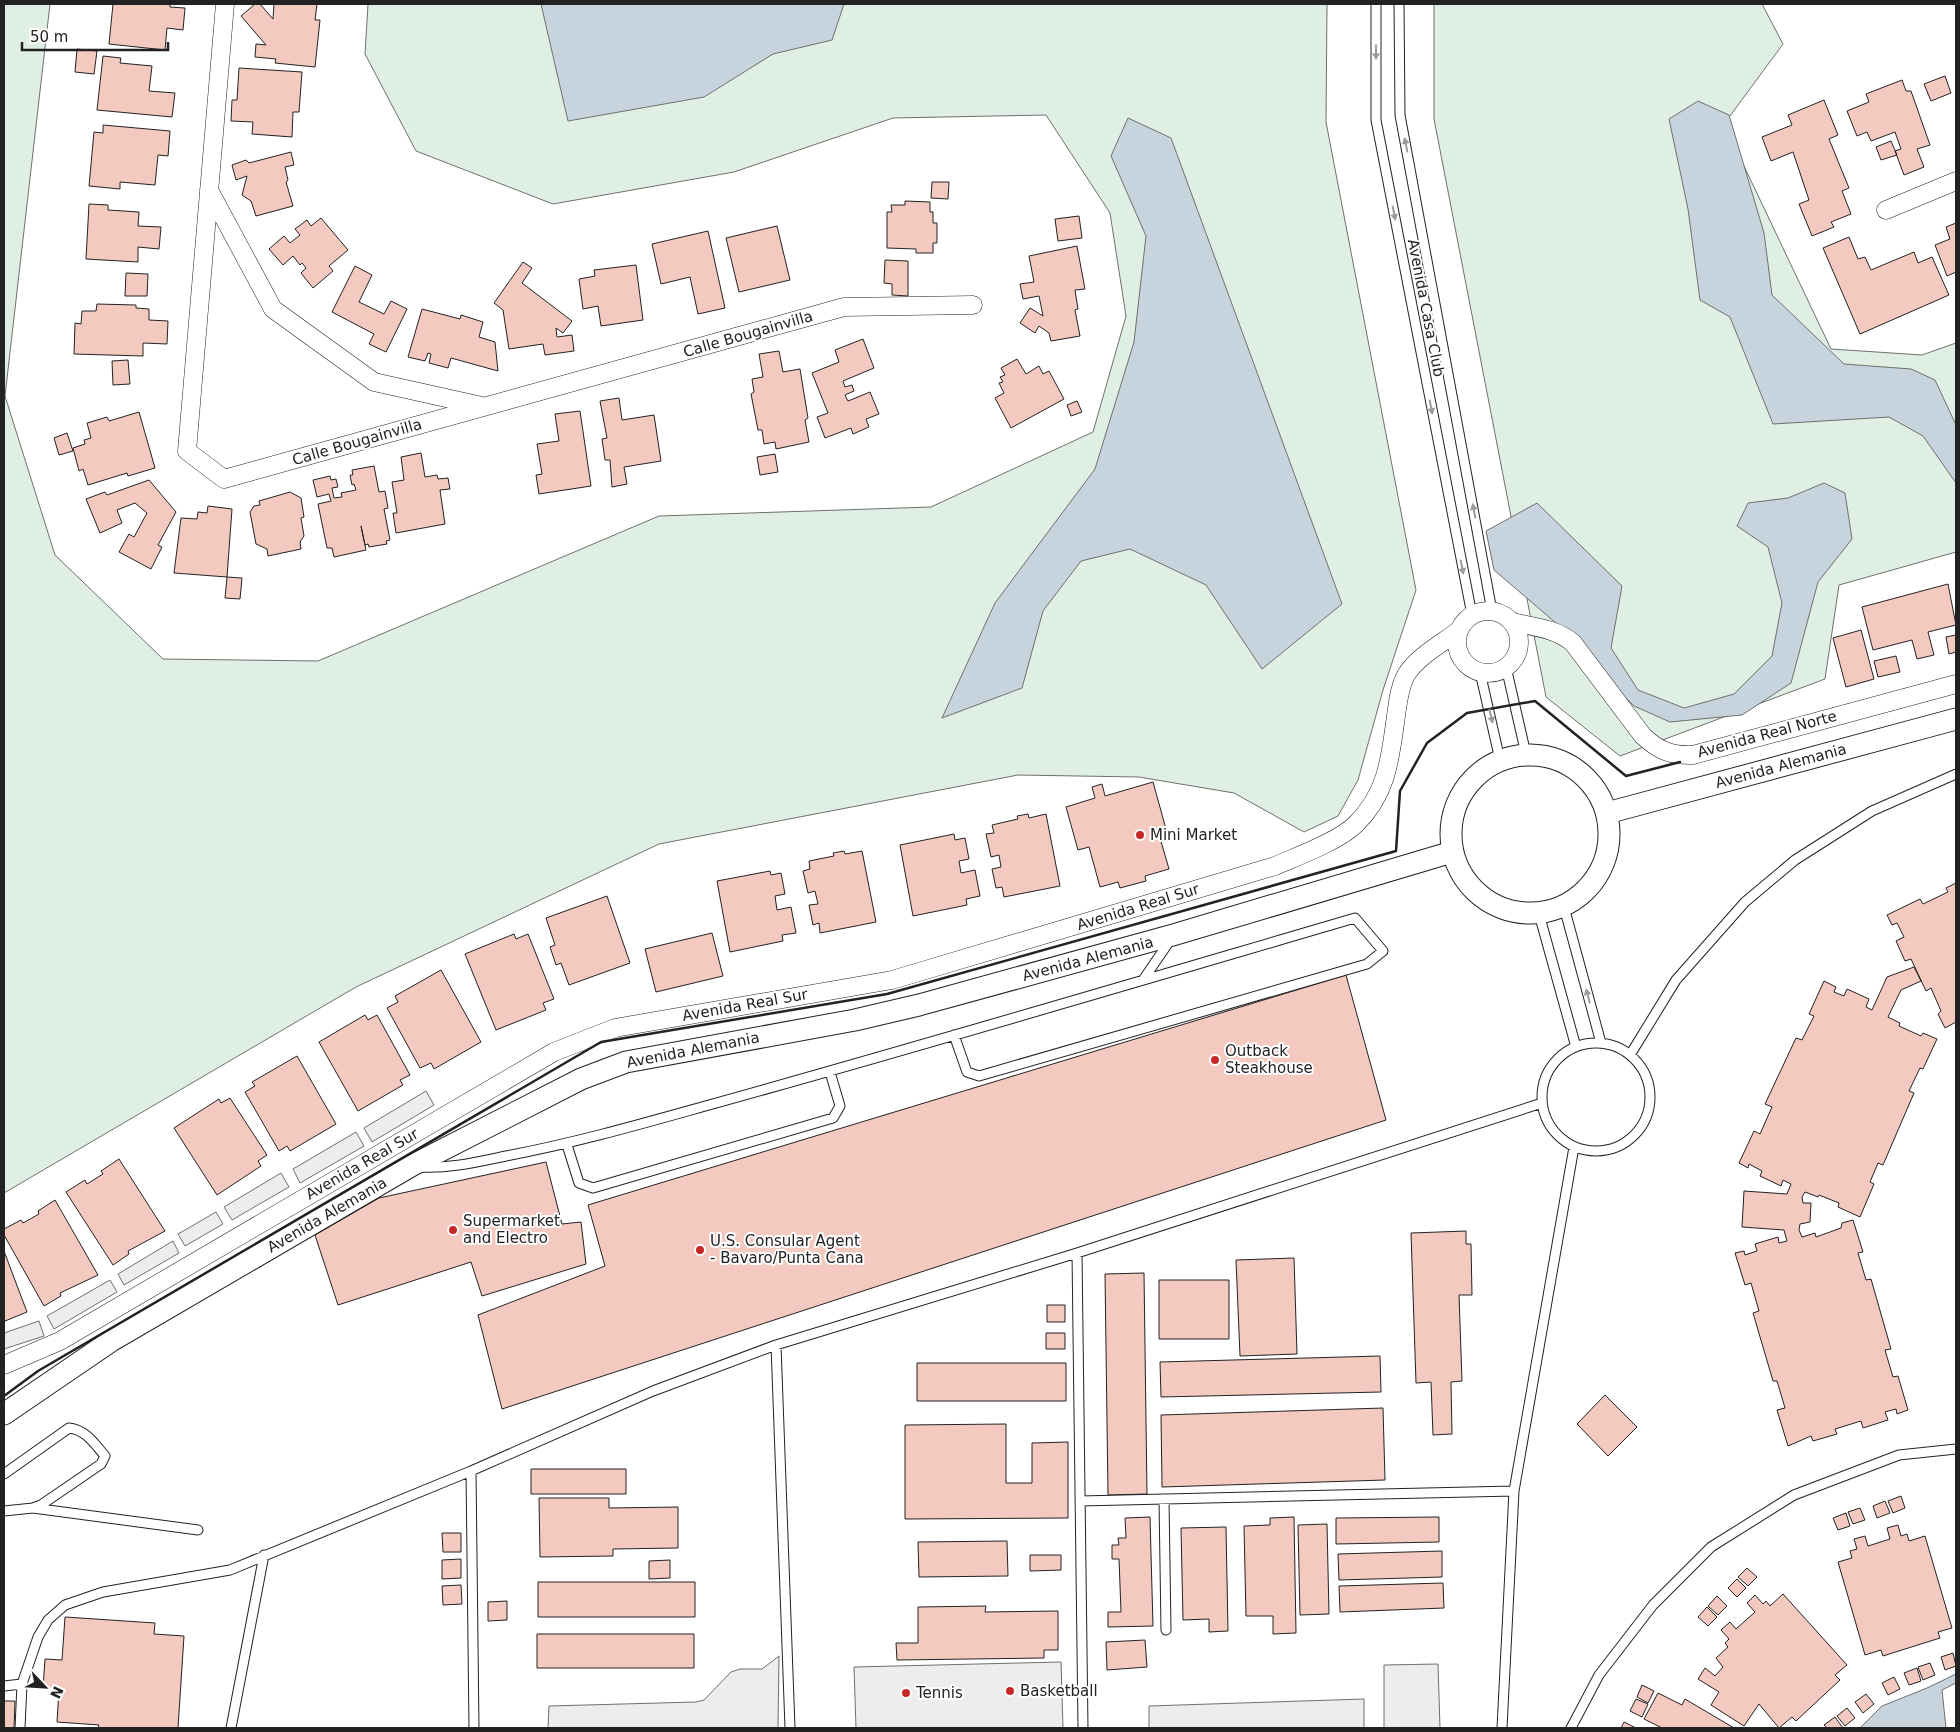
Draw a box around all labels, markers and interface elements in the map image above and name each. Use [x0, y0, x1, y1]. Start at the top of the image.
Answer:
scale bar [22, 20, 169, 52]
text: 50 m [30, 28, 68, 46]
one-way arrow [1372, 45, 1380, 61]
one-way arrow [1401, 137, 1409, 153]
one-way arrow [1390, 206, 1398, 222]
street label: Avenida Casa Club [1404, 238, 1448, 378]
street label: Calle Bougainvilla [681, 307, 815, 361]
one-way arrow [1428, 400, 1436, 416]
street label: Calle Bougainvilla [290, 415, 424, 469]
one-way arrow [1469, 503, 1477, 519]
one-way arrow [1459, 559, 1467, 575]
street label: Avenida Real Norte [1695, 707, 1839, 761]
one-way arrow [1487, 709, 1495, 724]
street label: Avenida Alemania [1713, 740, 1849, 792]
place label: Mini Market [1150, 826, 1237, 844]
marker: Mini Market [1134, 829, 1146, 841]
street label: Avenida Real Sur [1075, 880, 1202, 934]
street label: Avenida Alemania [1020, 933, 1156, 985]
street label: Avenida Real Sur [681, 985, 810, 1025]
one-way arrow [1584, 988, 1592, 1003]
street label: Avenida Alemania [625, 1028, 761, 1072]
place label: Outback Steakhouse [1225, 1042, 1313, 1077]
marker: Outback Steakhouse [1209, 1054, 1221, 1066]
street label: Avenida Real Sur [303, 1124, 422, 1204]
street label: Avenida Alemania [264, 1173, 390, 1257]
place label: Supermarket and Electro [463, 1212, 560, 1247]
marker: Supermarket and Electro [447, 1224, 459, 1236]
place label: U.S. Consular Agent - Bavaro/Punta Cana [710, 1232, 864, 1267]
marker: U.S. Consular Agent - Bavaro/Punta Cana [694, 1244, 706, 1256]
north arrow [20, 1662, 70, 1712]
place label: Basketball [1020, 1682, 1098, 1700]
text: N [47, 1684, 67, 1701]
place label: Tennis [915, 1684, 963, 1702]
marker: Basketball [1004, 1685, 1016, 1697]
marker: Tennis [900, 1687, 912, 1699]

